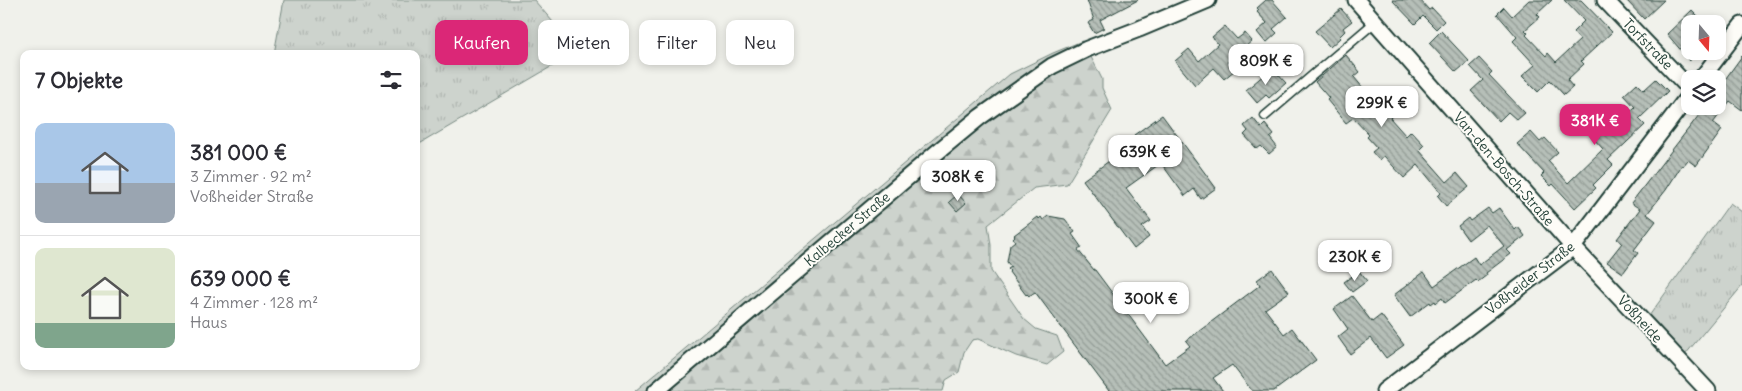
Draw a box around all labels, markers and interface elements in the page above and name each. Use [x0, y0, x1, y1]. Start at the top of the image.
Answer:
street label: Torfstraße [1619, 15, 1677, 73]
north arrow [1681, 15, 1726, 60]
map controls [1681, 15, 1726, 115]
chip: Kaufen [435, 20, 528, 65]
chip: Mieten [538, 20, 629, 65]
chip: Filter [639, 20, 716, 65]
chip: Neu [726, 20, 794, 65]
pin: 809K € [1225, 44, 1307, 86]
text: 809K € [1240, 50, 1292, 70]
icon: filters [377, 66, 405, 94]
text: 7 Objekte [35, 67, 123, 94]
button: layers [1681, 70, 1726, 115]
pin: 299K € [1341, 86, 1423, 128]
text: 299K € [1356, 92, 1408, 112]
pin: 381K € [1554, 104, 1636, 146]
street label: Van-den-Bosch-Straße [1450, 108, 1558, 230]
text: 381K € [1571, 110, 1619, 130]
pin: 639K € [1104, 134, 1186, 177]
text: 381 000 € [190, 139, 287, 166]
text: 639K € [1119, 141, 1171, 161]
icon: home [75, 143, 135, 203]
pin: 308K € [917, 160, 999, 202]
text: 3 Zimmer · 92 m² [190, 166, 312, 186]
text: 308K € [932, 166, 984, 186]
text: Voßheider Straße [190, 186, 314, 206]
street label: Kalbecker Straße [800, 188, 894, 270]
street label: Voßheider Straße [1482, 238, 1578, 318]
pin: 230K € [1314, 240, 1396, 282]
text: 230K € [1329, 246, 1381, 266]
text: 639 000 € [190, 265, 291, 292]
icon: home [75, 268, 135, 328]
pin: 300K € [1110, 282, 1192, 324]
text: 300K € [1124, 288, 1178, 308]
text: 4 Zimmer · 128 m² [190, 292, 318, 312]
street label: Voßheide [1614, 292, 1666, 346]
text: Haus [190, 312, 227, 332]

